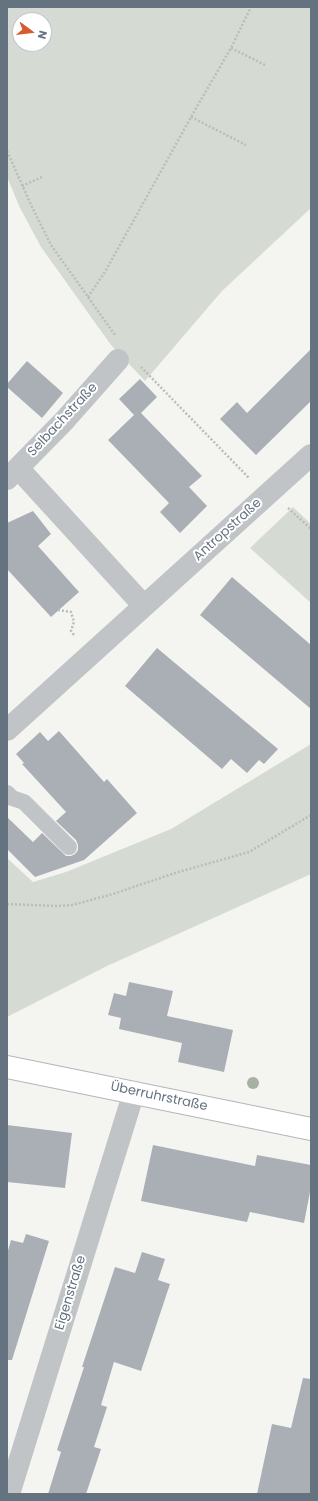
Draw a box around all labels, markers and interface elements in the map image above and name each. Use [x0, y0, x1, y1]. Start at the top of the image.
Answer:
north arrow [12, 12, 52, 52]
text: N [34, 29, 51, 41]
street label: Selbachstraße [25, 380, 101, 460]
street label: Antropstraße [191, 495, 265, 565]
street label: Überruhrstraße [109, 1079, 209, 1115]
street label: Eigenstraße [52, 1254, 90, 1332]

